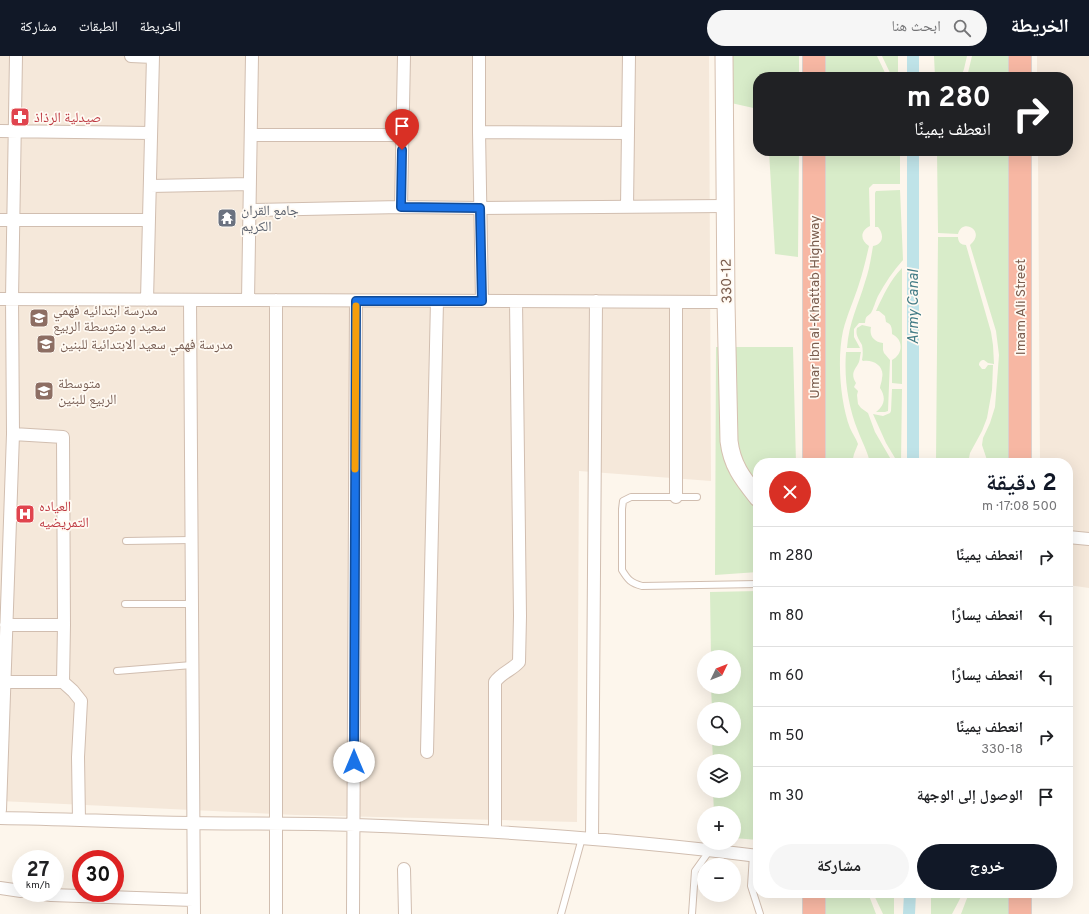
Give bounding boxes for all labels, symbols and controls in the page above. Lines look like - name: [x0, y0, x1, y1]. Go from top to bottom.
- search box: [707, 10, 987, 46]
- text: الخريطة: [1011, 15, 1069, 39]
- icon: search: [951, 17, 973, 39]
- text: ابحث هنا: [891, 18, 941, 37]
- text: مشاركة: [20, 19, 57, 36]
- text: الطبقات: [79, 19, 118, 36]
- text: الخريطة: [140, 19, 181, 36]
- text: 280 m: [907, 81, 991, 117]
- icon: right: [1005, 88, 1057, 140]
- pharmacy icon: صيدلية الرذاذ: [9, 106, 31, 128]
- pin: [385, 109, 419, 150]
- place label: صيدلية الرذاذ: [34, 110, 101, 127]
- icon: arrive: [391, 115, 413, 137]
- text: انعطف يمينًا: [914, 119, 991, 142]
- place label: جامع القران الكريم: [241, 203, 299, 236]
- temple icon: جامع القران الكريم: [216, 207, 238, 229]
- street label: Umar ibn al-Khattab Highway: [807, 215, 824, 399]
- street label: 330-12: [719, 258, 736, 304]
- street label: Imam Ali Street: [1013, 259, 1030, 355]
- water label: Army Canal: [905, 268, 924, 345]
- place label: مدرسة ابتدائيه فهمي سعيد و متوسطة الربيع: [53, 303, 166, 336]
- school or university icon: مدرسة ابتدائيه فهمي سعيد و متوسطة الربيع: [28, 307, 50, 329]
- school or university icon: مدرسة فهمي سعيد الابتدائية للبنين: [35, 333, 57, 355]
- place label: مدرسة فهمي سعيد الابتدائية للبنين: [60, 337, 233, 356]
- place label: متوسطة الربيع للبنين: [58, 376, 117, 409]
- school or university icon: متوسطة الربيع للبنين: [33, 380, 55, 402]
- text: 2 دقيقة: [986, 469, 1057, 499]
- button: close: [769, 471, 811, 513]
- place label: العياده التمريضيه: [39, 499, 89, 532]
- text: 500 m · 17:08: [982, 499, 1057, 515]
- hospital icon: العياده التمريضيه: [14, 503, 36, 525]
- icon: right: [1035, 546, 1057, 568]
- text: 280 m: [769, 547, 813, 566]
- text: انعطف يمينًا: [956, 547, 1023, 566]
- icon: left: [1035, 606, 1057, 628]
- text: 80 m: [769, 607, 804, 626]
- text: انعطف يسارًا: [951, 607, 1023, 626]
- north arrow: [697, 650, 741, 694]
- map controls: [697, 650, 741, 902]
- icon: left: [1035, 666, 1057, 688]
- text: 60 m: [769, 667, 804, 686]
- text: انعطف يسارًا: [951, 667, 1023, 686]
- button: search: [697, 702, 741, 746]
- text: انعطف يمينًا: [956, 719, 1023, 738]
- icon: right: [1035, 726, 1057, 748]
- text: 50 m: [769, 727, 804, 746]
- position arrow: [333, 741, 375, 783]
- text: 330-18: [981, 742, 1023, 758]
- button: layers: [697, 754, 741, 798]
- icon: arrive: [1035, 786, 1057, 808]
- text: 30 m: [769, 787, 804, 806]
- text: الوصول إلى الوجهة: [917, 787, 1023, 806]
- button: +: [697, 806, 741, 850]
- button: مشاركة: [769, 844, 909, 890]
- button: خروج: [917, 844, 1057, 890]
- speed limit sign: 30: [72, 850, 124, 902]
- text: 27: [27, 858, 49, 884]
- button: −: [697, 858, 741, 902]
- text: km/h: [26, 879, 50, 892]

